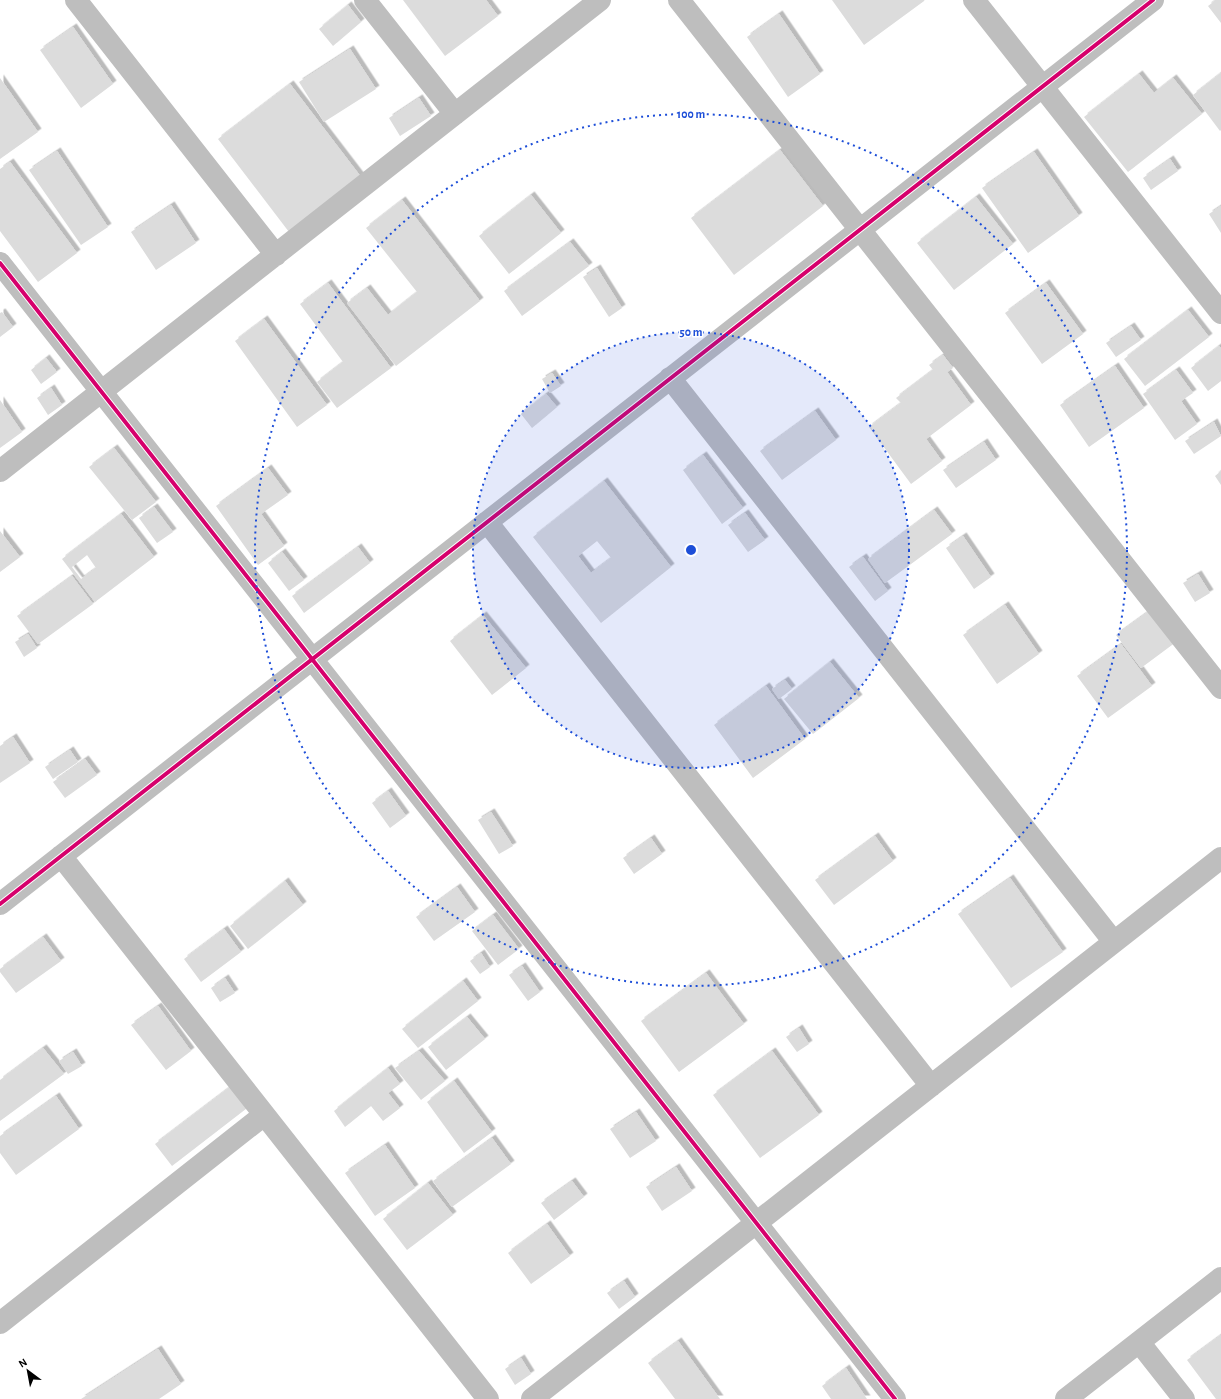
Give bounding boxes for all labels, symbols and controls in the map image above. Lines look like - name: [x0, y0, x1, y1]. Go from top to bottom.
- text: 100 m: [677, 108, 705, 120]
- text: 50 m: [680, 326, 703, 338]
- centre of rings: [684, 543, 698, 557]
- north arrow: [8, 1351, 48, 1391]
- text: N: [17, 1356, 29, 1370]

